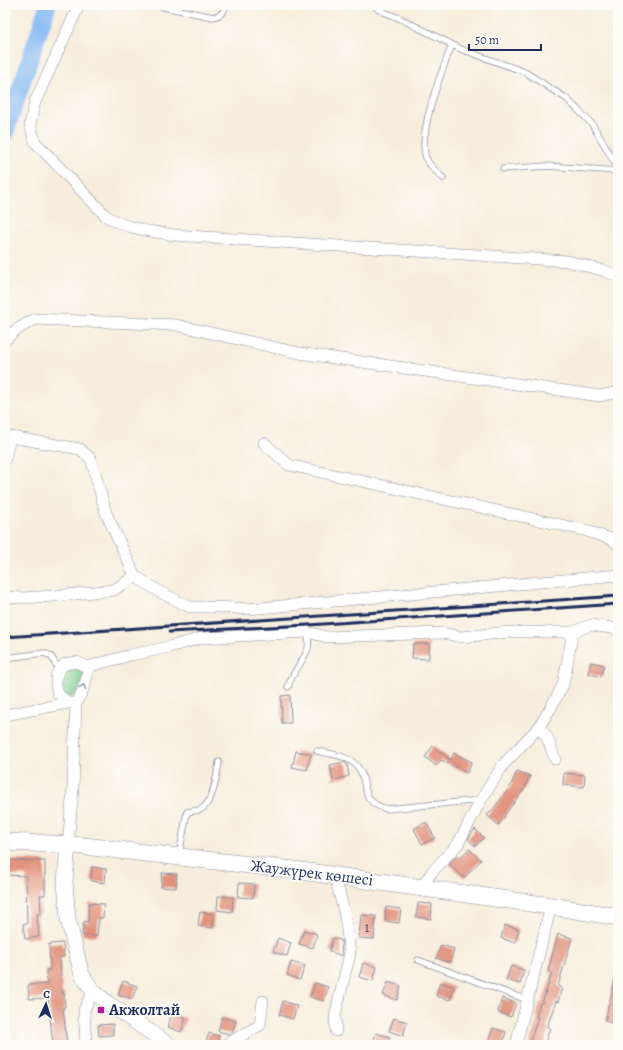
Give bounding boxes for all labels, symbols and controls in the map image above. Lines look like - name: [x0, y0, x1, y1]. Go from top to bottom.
- scale bar: [469, 26, 541, 52]
- text: 50 m: [475, 32, 499, 48]
- one-way arrow: [79, 684, 87, 691]
- street label: Жаужүрек көшесі: [250, 855, 374, 891]
- house number: 1: [365, 918, 370, 937]
- north arrow: [26, 984, 66, 1024]
- text: С: [43, 987, 51, 1002]
- place label: Акжолтай: [108, 999, 180, 1021]
- marker: Акжолтай: [96, 1005, 106, 1015]

